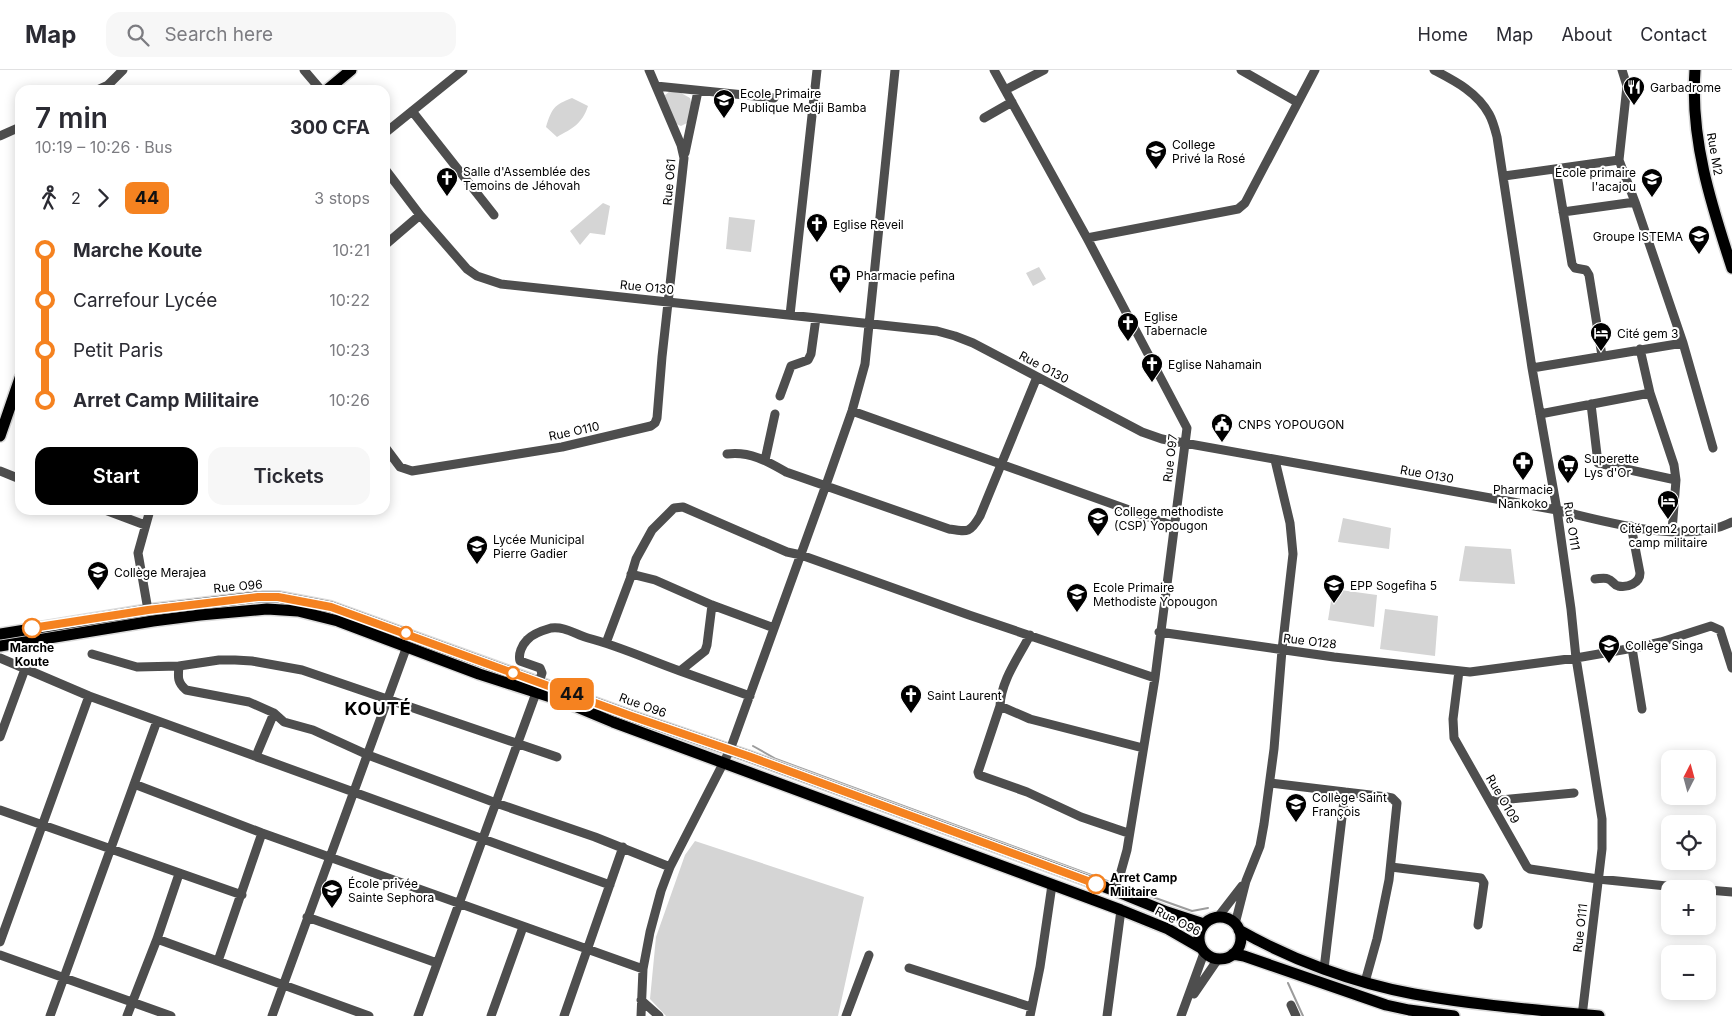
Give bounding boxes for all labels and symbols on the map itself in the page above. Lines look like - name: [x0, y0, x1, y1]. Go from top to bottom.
- restaurant icon: Garbadrome: [1622, 75, 1646, 106]
- place label: Garbadrome: [1650, 80, 1721, 95]
- place label: Ecole Primaire Publique Medji Bamba: [740, 86, 866, 115]
- school or university icon: Ecole Primaire Publique Medji Bamba: [712, 88, 736, 119]
- street label: Rue M2: [1704, 131, 1726, 177]
- place label: College Privé la Rosé: [1172, 137, 1245, 166]
- school or university icon: College Privé la Rosé: [1144, 139, 1168, 170]
- street label: Rue O61: [659, 158, 679, 206]
- place label: Salle d'Assemblée des Temoins de Jéhovah: [463, 164, 590, 193]
- place label: École primaire l'acajou: [1555, 165, 1636, 194]
- church icon: Salle d'Assemblée des Temoins de Jéhovah: [435, 166, 459, 197]
- school or university icon: École primaire l'acajou: [1640, 167, 1664, 198]
- church icon: Eglise Reveil: [805, 212, 829, 243]
- place label: Eglise Reveil: [833, 217, 904, 232]
- school or university icon: Groupe ISTEMA: [1687, 224, 1711, 255]
- place label: Groupe ISTEMA: [1593, 229, 1683, 244]
- pharmacy icon: Pharmacie pefina: [828, 263, 852, 294]
- place label: Pharmacie pefina: [856, 268, 955, 283]
- street label: Rue O130: [619, 277, 675, 297]
- place label: Eglise Tabernacle: [1144, 309, 1207, 338]
- church icon: Eglise Tabernacle: [1116, 311, 1140, 342]
- hotel icon: Cité gem 3: [1589, 321, 1613, 352]
- place label: Cité gem 3: [1617, 326, 1679, 341]
- street label: Rue O130: [1017, 348, 1071, 386]
- church icon: Eglise Nahamain: [1140, 352, 1164, 383]
- place label: Eglise Nahamain: [1168, 357, 1262, 372]
- public building icon: CNPS YOPOUGON: [1210, 412, 1234, 443]
- place label: CNPS YOPOUGON: [1238, 417, 1344, 432]
- street label: Rue O110: [547, 418, 601, 444]
- street label: Rue O97: [1160, 433, 1180, 483]
- pharmacy icon: Pharmacie Nankoko: [1511, 450, 1535, 481]
- place label: Superette Lys d'Or: [1584, 451, 1639, 480]
- supermarket icon: Superette Lys d'Or: [1556, 453, 1580, 484]
- street label: Rue O130: [1399, 462, 1455, 486]
- place label: Pharmacie Nankoko: [1493, 482, 1553, 511]
- hotel icon: Cité gem2 portail camp militaire: [1656, 489, 1680, 520]
- street label: Rue O111: [1561, 501, 1583, 551]
- place label: College methodiste (CSP) Yopougon: [1114, 504, 1224, 533]
- school or university icon: College methodiste (CSP) Yopougon: [1086, 506, 1110, 537]
- place label: Cité gem2 portail camp militaire: [1619, 521, 1717, 550]
- place label: Lycée Municipal Pierre Gadier: [493, 532, 585, 561]
- school or university icon: Lycée Municipal Pierre Gadier: [465, 534, 489, 565]
- school or university icon: Collège Merajea: [86, 560, 110, 591]
- place label: Collège Merajea: [114, 565, 206, 580]
- school or university icon: EPP Sogefiha 5: [1322, 573, 1346, 604]
- street label: Rue O96: [213, 576, 263, 596]
- place label: EPP Sogefiha 5: [1350, 578, 1437, 593]
- place label: Ecole Primaire Methodiste Yopougon: [1093, 580, 1218, 609]
- school or university icon: Ecole Primaire Methodiste Yopougon: [1065, 582, 1089, 613]
- marker: Marche Koute: [22, 618, 42, 638]
- unlabelled marker: [399, 626, 413, 640]
- street label: Rue O128: [1282, 630, 1338, 652]
- school or university icon: Collège Singa: [1597, 633, 1621, 664]
- place label: Collège Singa: [1625, 638, 1703, 653]
- place label: Marche Koute: [10, 640, 54, 669]
- unlabelled marker: [506, 666, 520, 680]
- line badge: 44: [550, 678, 594, 710]
- church icon: Saint Laurent: [899, 683, 923, 714]
- place label: Saint Laurent: [927, 688, 1002, 703]
- street label: Rue O96: [617, 690, 669, 720]
- district label: KOUTÉ: [344, 698, 412, 719]
- north arrow: [1661, 750, 1716, 805]
- street label: Rue O109: [1483, 772, 1523, 826]
- place label: Collège Saint François: [1312, 790, 1387, 819]
- school or university icon: Collège Saint François: [1284, 792, 1308, 823]
- place label: Arret Camp Militaire: [1110, 870, 1178, 899]
- marker: Arret Camp Militaire: [1086, 874, 1106, 894]
- place label: École privée Sainte Sephora: [348, 876, 434, 905]
- school or university icon: École privée Sainte Sephora: [320, 878, 344, 909]
- street label: Rue O96: [1153, 903, 1203, 939]
- street label: Rue O111: [1570, 903, 1590, 953]

